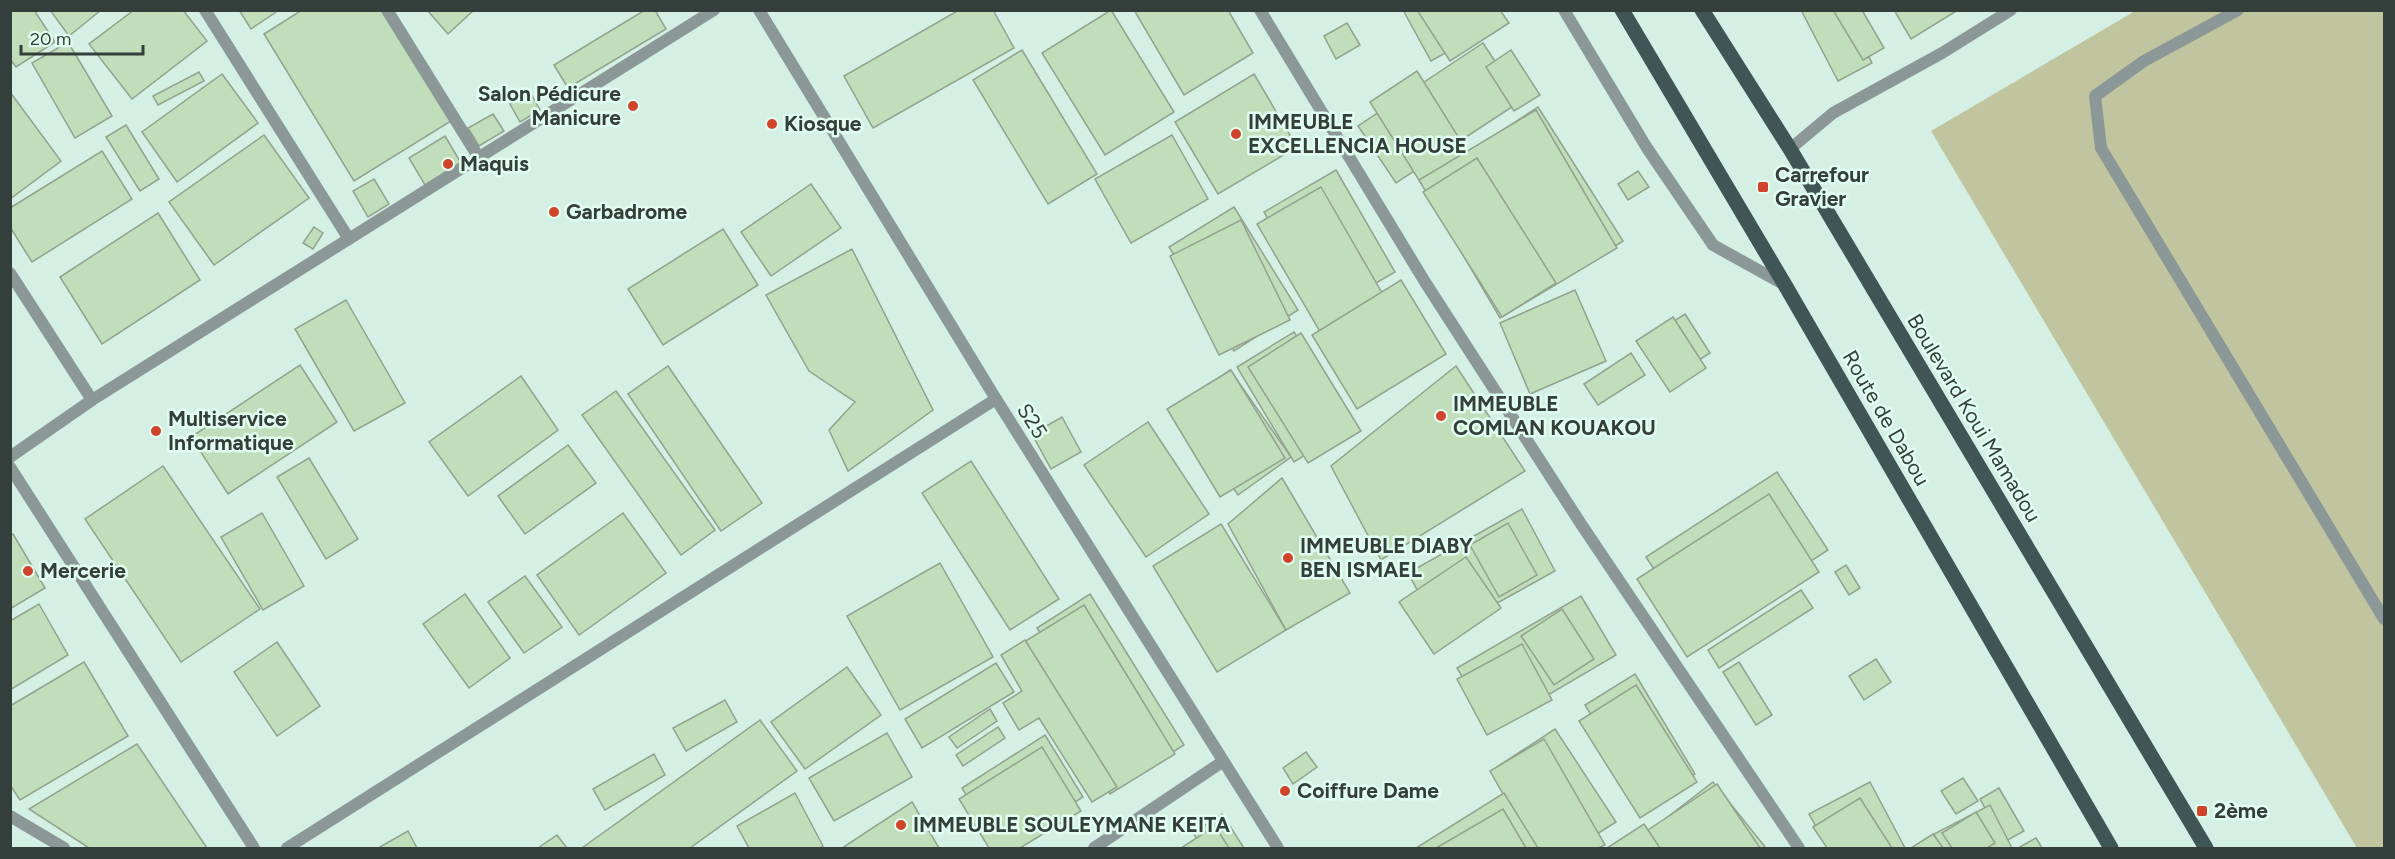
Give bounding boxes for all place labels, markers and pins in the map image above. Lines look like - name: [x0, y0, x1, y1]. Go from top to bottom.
- place label: Salon Pédicure Manicure: [478, 81, 621, 130]
- marker: Salon Pédicure Manicure: [626, 99, 640, 113]
- place label: IMMEUBLE EXCELLENCIA HOUSE: [1248, 109, 1467, 158]
- place label: Kiosque: [784, 111, 862, 136]
- marker: Kiosque: [765, 117, 779, 131]
- marker: IMMEUBLE EXCELLENCIA HOUSE: [1229, 127, 1243, 141]
- place label: Maquis: [460, 151, 529, 176]
- marker: Maquis: [441, 157, 455, 171]
- place label: Carrefour Gravier: [1775, 162, 1869, 211]
- marker: Carrefour Gravier: [1756, 180, 1770, 194]
- place label: Garbadrome: [566, 199, 687, 224]
- marker: Garbadrome: [547, 205, 561, 219]
- place label: IMMEUBLE COMLAN KOUAKOU: [1453, 391, 1656, 440]
- place label: Multiservice Informatique: [168, 406, 294, 455]
- marker: IMMEUBLE COMLAN KOUAKOU: [1434, 409, 1448, 423]
- marker: Multiservice Informatique: [149, 424, 163, 438]
- place label: IMMEUBLE DIABY BEN ISMAEL: [1300, 533, 1473, 582]
- marker: IMMEUBLE DIABY BEN ISMAEL: [1281, 551, 1295, 565]
- place label: Mercerie: [40, 558, 126, 583]
- marker: Mercerie: [21, 564, 35, 578]
- place label: Coiffure Dame: [1297, 778, 1439, 803]
- marker: Coiffure Dame: [1278, 784, 1292, 798]
- place label: 2ème: [2214, 798, 2268, 823]
- marker: 2ème: [2195, 804, 2209, 818]
- place label: IMMEUBLE SOULEYMANE KEITA: [913, 812, 1230, 837]
- marker: IMMEUBLE SOULEYMANE KEITA: [894, 818, 908, 832]

